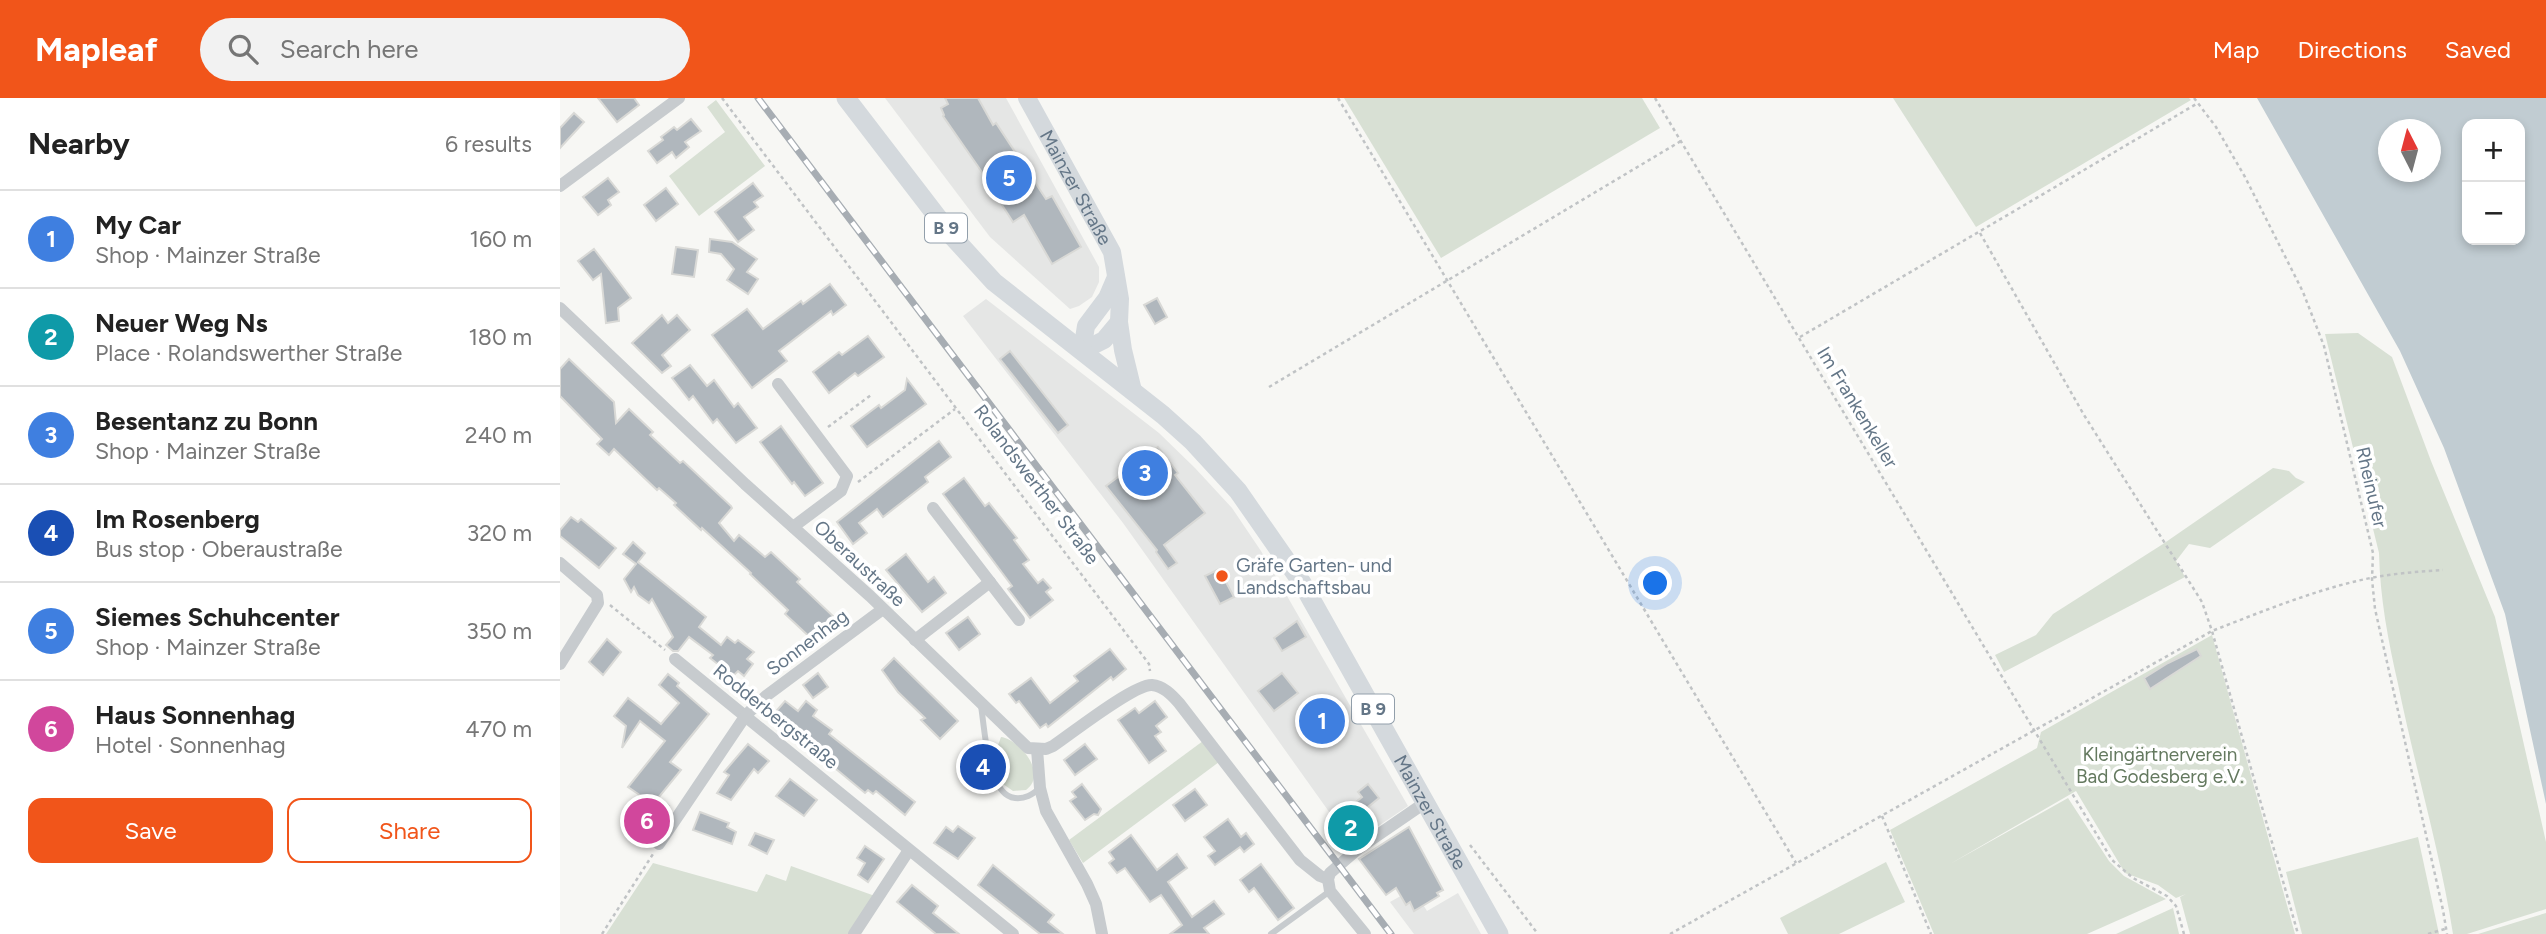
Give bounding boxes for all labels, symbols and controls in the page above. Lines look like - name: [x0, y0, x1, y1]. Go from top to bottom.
- search box: [200, 18, 690, 81]
- text: Mapleaf: [35, 30, 158, 69]
- icon: search: [224, 30, 262, 68]
- text: Search here: [280, 33, 419, 65]
- text: Map: [2213, 35, 2259, 64]
- text: Directions: [2297, 35, 2407, 64]
- text: Saved: [2445, 35, 2511, 64]
- north arrow: [2378, 119, 2441, 182]
- map controls: [2462, 119, 2525, 245]
- button: +: [2462, 119, 2525, 182]
- text: Nearby: [28, 125, 130, 162]
- street label: Mainzer Straße: [1035, 126, 1117, 249]
- text: 6 results: [445, 130, 532, 158]
- pin: 5: [986, 152, 1032, 204]
- button: −: [2462, 182, 2525, 245]
- text: My Car: [95, 209, 181, 241]
- road number: B 9: [925, 214, 967, 243]
- text: 1: [46, 225, 56, 253]
- text: 160 m: [469, 225, 532, 253]
- text: Shop · Mainzer Straße: [95, 241, 321, 269]
- text: Neuer Weg Ns: [95, 307, 268, 339]
- text: 2: [44, 323, 58, 351]
- text: 180 m: [468, 323, 532, 351]
- text: Place · Rolandswerther Straße: [95, 339, 402, 367]
- street label: Im Frankenkeller: [1812, 342, 1903, 473]
- street label: Rolandswerther Straße: [969, 400, 1104, 569]
- text: Besentanz zu Bonn: [95, 405, 318, 437]
- text: 3: [45, 421, 57, 449]
- text: 240 m: [465, 421, 532, 449]
- text: Shop · Mainzer Straße: [95, 437, 321, 465]
- street label: Rheinufer: [2351, 444, 2392, 530]
- pin: 3: [1122, 447, 1168, 499]
- text: Im Rosenberg: [95, 503, 260, 535]
- street label: Oberaustraße: [809, 515, 910, 611]
- text: 4: [44, 519, 58, 547]
- text: 320 m: [467, 519, 532, 547]
- text: Bus stop · Oberaustraße: [95, 535, 342, 563]
- place label: Gräfe Garten- und Landschaftsbau: [1236, 554, 1392, 599]
- your location: [1638, 566, 1672, 600]
- marker: Gräfe Garten- und Landschaftsbau: [1214, 568, 1230, 584]
- text: Siemes Schuhcenter: [95, 601, 340, 633]
- street label: Sonnenhag: [762, 604, 853, 681]
- text: 5: [44, 617, 58, 645]
- text: 350 m: [466, 617, 532, 645]
- text: Shop · Mainzer Straße: [95, 633, 321, 661]
- street label: Rodderbergstraße: [708, 659, 843, 774]
- road number: B 9: [1352, 694, 1394, 724]
- pin: 1: [1299, 695, 1345, 747]
- text: Haus Sonnenhag: [95, 699, 295, 731]
- text: 6: [44, 715, 58, 743]
- text: 470 m: [465, 715, 532, 743]
- text: Hotel · Sonnenhag: [95, 731, 286, 759]
- pin: 4: [960, 741, 1006, 793]
- park label: Kleingärtnerverein Bad Godesberg e.V.: [2076, 743, 2244, 788]
- street label: Mainzer Straße: [1389, 751, 1471, 874]
- pin: 6: [624, 795, 670, 847]
- button: Save: [28, 798, 273, 863]
- button: Share: [287, 798, 532, 863]
- pin: 2: [1328, 802, 1374, 854]

